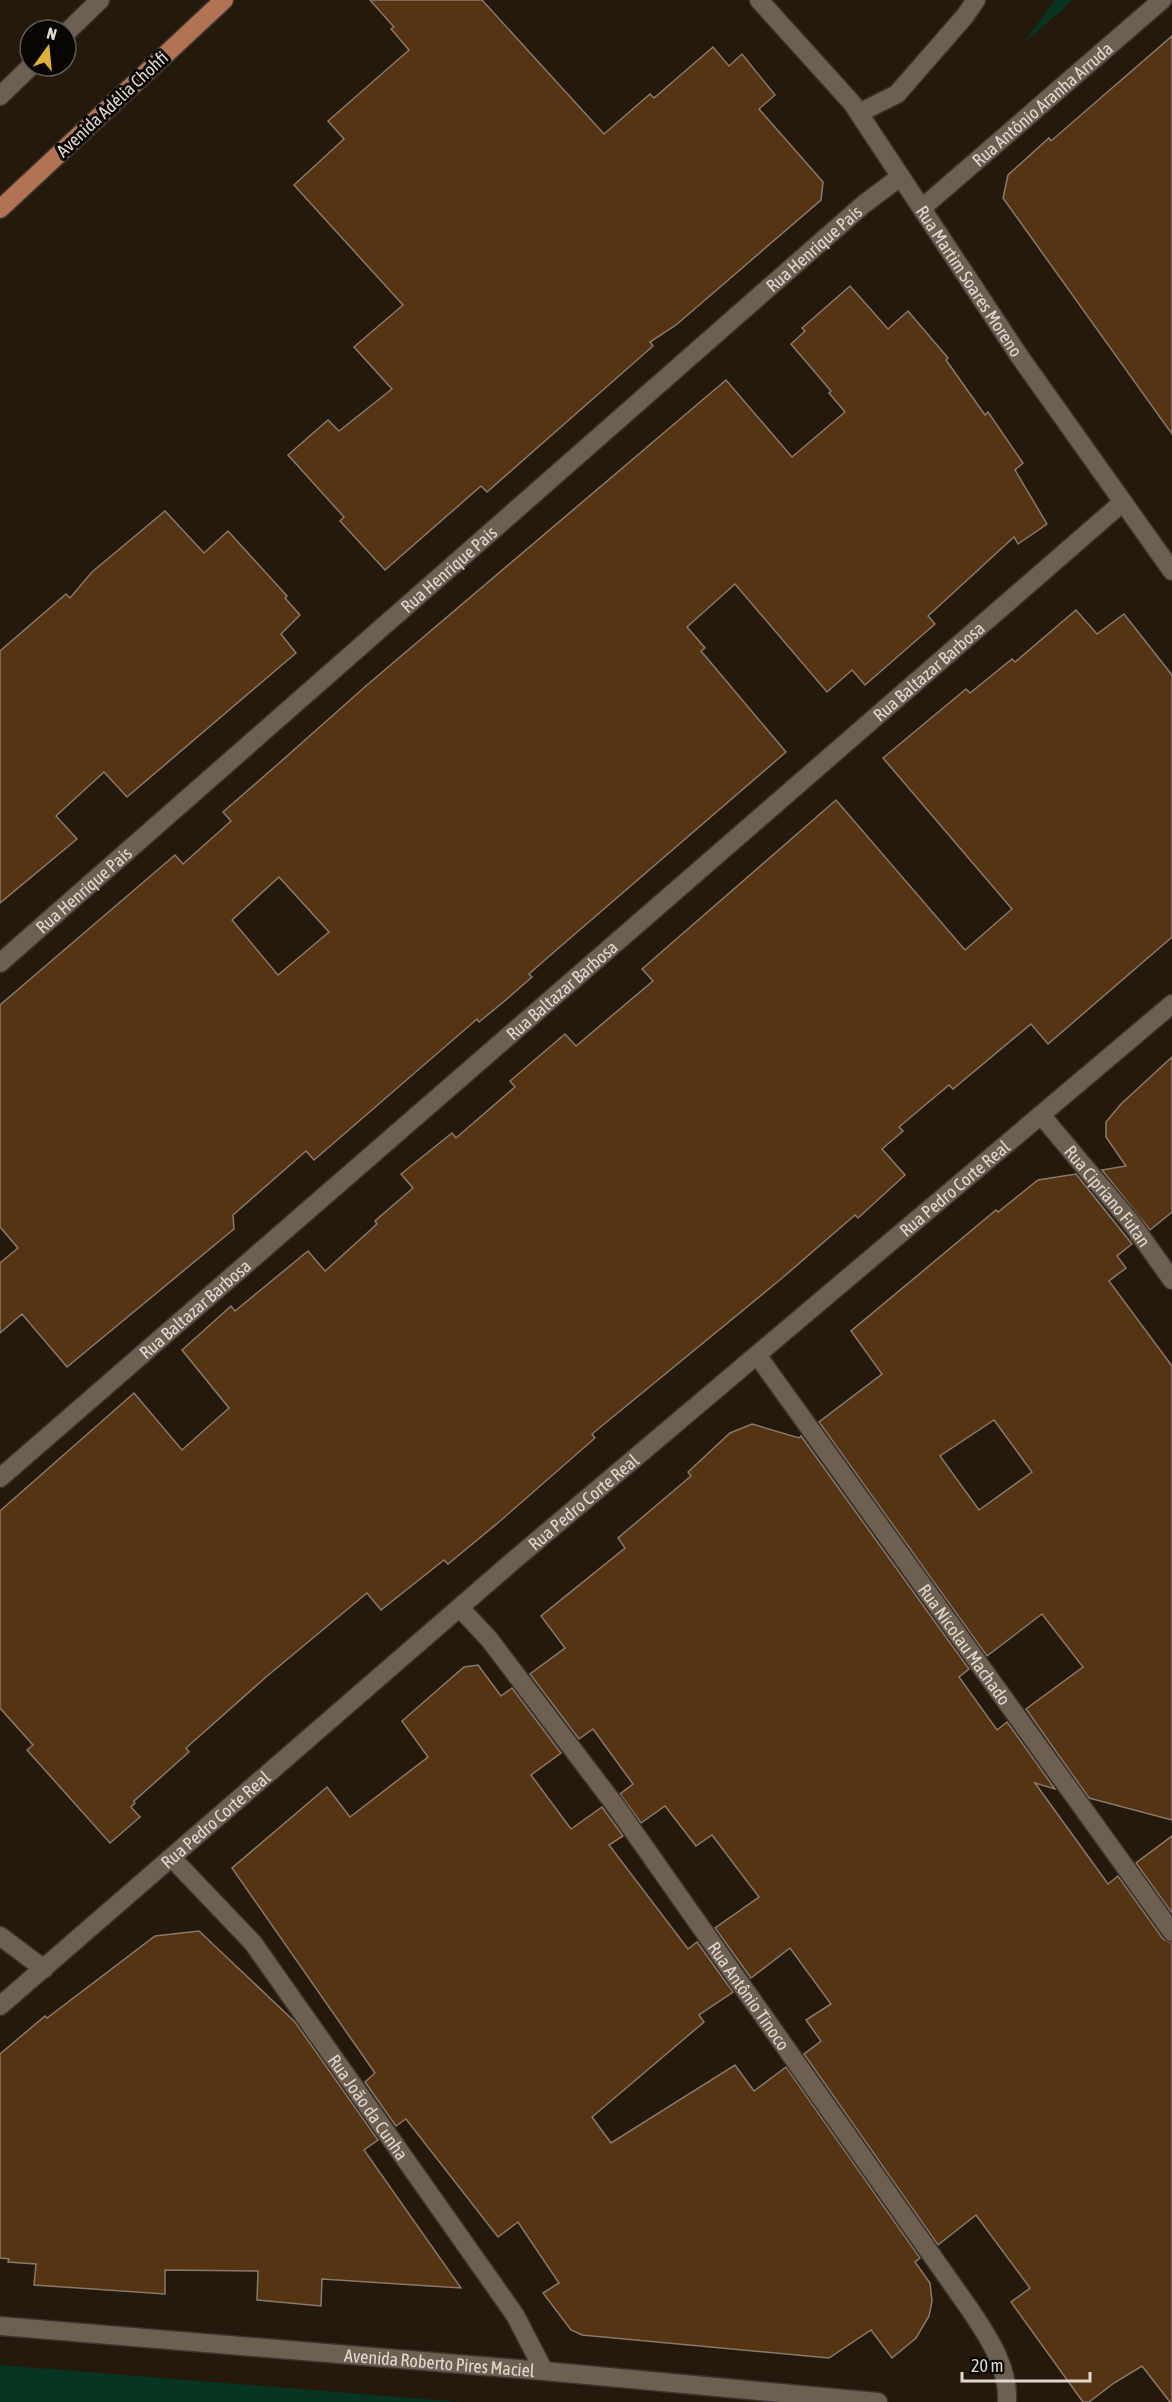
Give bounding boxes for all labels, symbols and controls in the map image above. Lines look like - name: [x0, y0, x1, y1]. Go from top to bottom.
- north arrow: [18, 18, 78, 78]
- text: N: [45, 24, 59, 43]
- street label: Rua Antônio Aranha Arruda: [968, 37, 1117, 170]
- street label: Avenida Adélia Chohfi: [52, 47, 172, 161]
- street label: Rua Henrique Pais: [761, 201, 866, 296]
- street label: Rua Martim Soares Moreno: [912, 201, 1027, 360]
- street label: Rua Henrique Pais: [396, 521, 501, 617]
- street label: Rua Baltazar Barbosa: [868, 617, 988, 725]
- street label: Rua Henrique Pais: [31, 842, 136, 937]
- street label: Rua Baltazar Barbosa: [502, 936, 621, 1044]
- street label: Rua Pedro Corte Real: [895, 1135, 1014, 1240]
- street label: Rua Cipriano Futan: [1060, 1141, 1155, 1251]
- street label: Rua Baltazar Barbosa: [135, 1255, 255, 1363]
- street label: Rua Pedro Corte Real: [524, 1449, 643, 1554]
- street label: Rua Nicolau Machado: [914, 1579, 1015, 1709]
- street label: Rua Pedro Corte Real: [156, 1766, 274, 1872]
- street label: Rua Antônio Tinoco: [704, 1938, 794, 2054]
- street label: Rua João da Cunha: [324, 2050, 413, 2164]
- street label: Avenida Roberto Pires Maciel: [343, 2344, 536, 2381]
- scale bar: [962, 2345, 1090, 2383]
- text: 20 m: [971, 2355, 1003, 2376]

